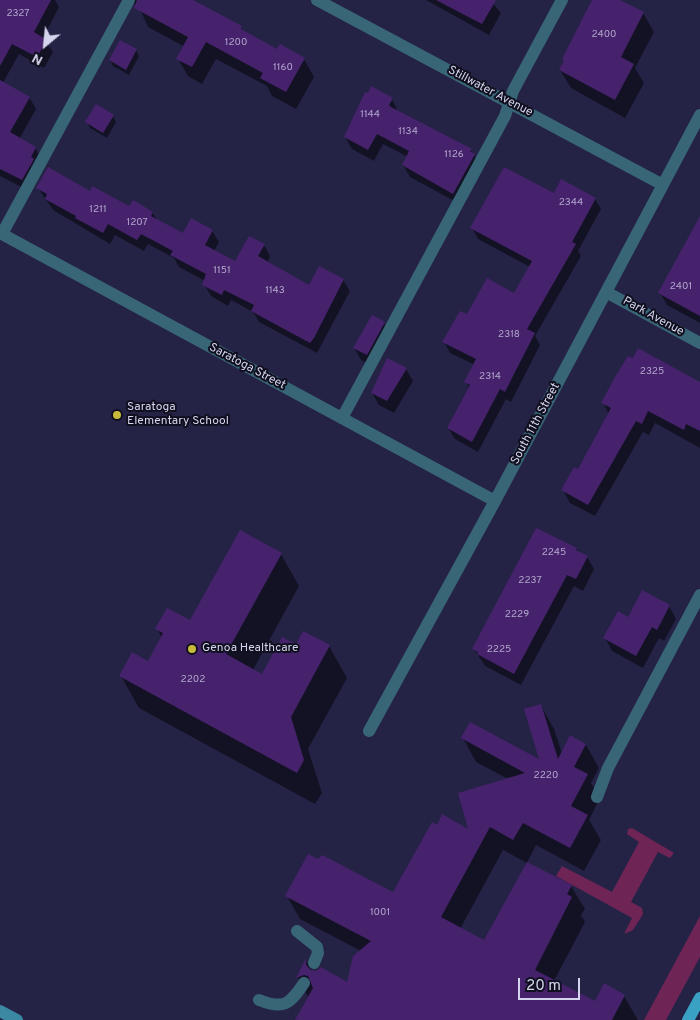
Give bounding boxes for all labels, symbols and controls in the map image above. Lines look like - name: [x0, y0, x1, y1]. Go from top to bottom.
- house number: 2327: [6, 8, 30, 20]
- north arrow: [20, 20, 70, 70]
- house number: 2400: [592, 29, 616, 41]
- house number: 1200: [225, 37, 247, 49]
- text: N: [29, 49, 46, 69]
- house number: 1160: [273, 62, 293, 74]
- street label: Stillwater Avenue: [445, 64, 535, 120]
- house number: 1144: [360, 109, 380, 121]
- house number: 1134: [398, 126, 418, 138]
- house number: 1126: [444, 149, 464, 161]
- house number: 2344: [559, 197, 583, 209]
- house number: 1211: [89, 204, 107, 216]
- house number: 1207: [126, 217, 148, 229]
- house number: 1151: [213, 265, 231, 277]
- house number: 2401: [670, 281, 692, 293]
- house number: 1143: [265, 285, 285, 297]
- street label: Park Avenue: [620, 294, 686, 340]
- house number: 2318: [498, 329, 520, 341]
- street label: Saratoga Street: [206, 341, 288, 393]
- house number: 2325: [640, 366, 664, 378]
- house number: 2314: [479, 371, 501, 383]
- street label: South 11th Street: [508, 381, 564, 467]
- place label: Saratoga Elementary School: [127, 401, 229, 429]
- marker: Saratoga Elementary School: [111, 409, 123, 421]
- house number: 2245: [542, 547, 566, 559]
- house number: 2237: [518, 575, 542, 587]
- house number: 2229: [505, 609, 529, 621]
- place label: Genoa Healthcare: [202, 642, 298, 656]
- marker: Genoa Healthcare: [186, 643, 198, 655]
- house number: 2225: [487, 644, 511, 656]
- house number: 2202: [181, 674, 205, 686]
- house number: 2220: [534, 770, 558, 782]
- house number: 1001: [370, 907, 390, 919]
- scale bar: [520, 968, 582, 1000]
- text: 20 m: [526, 977, 561, 996]

